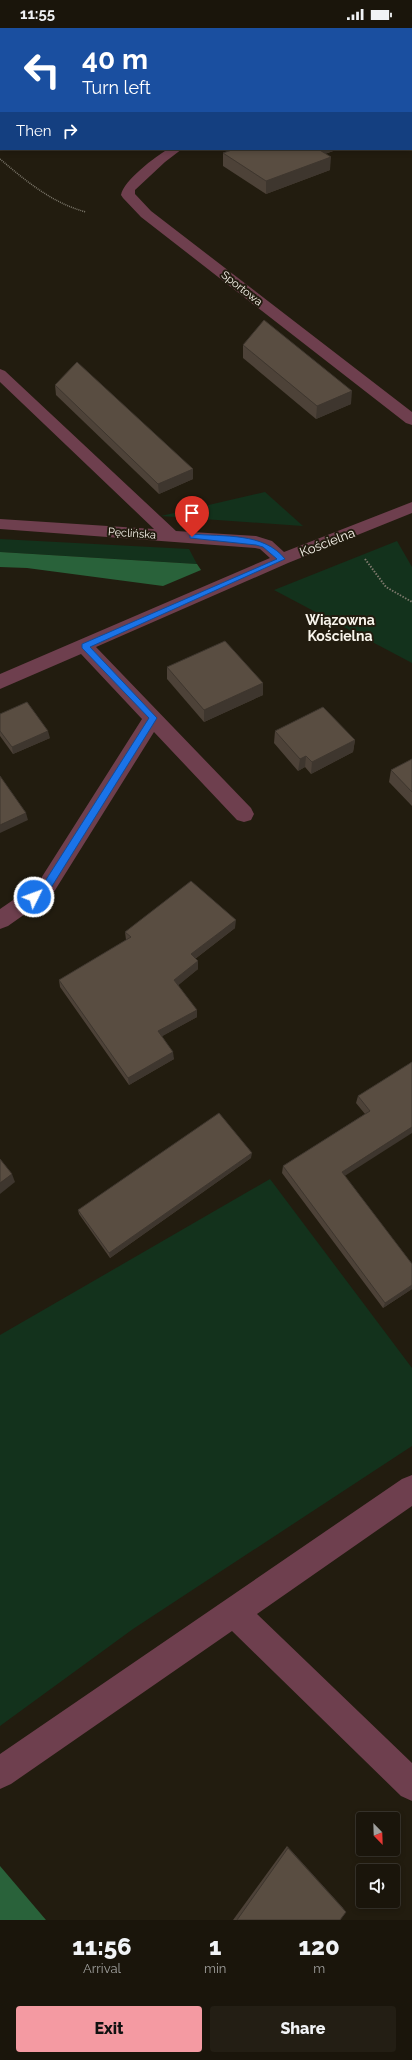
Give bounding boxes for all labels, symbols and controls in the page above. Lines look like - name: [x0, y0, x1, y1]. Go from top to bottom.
- text: 11:55: [20, 5, 55, 23]
- text: 40 m: [82, 43, 148, 76]
- icon: left: [16, 44, 68, 96]
- text: Turn left: [82, 77, 151, 98]
- icon: right: [59, 120, 81, 142]
- text: Then: [16, 122, 51, 140]
- street label: Sportowa: [219, 268, 265, 308]
- pin: [175, 496, 209, 537]
- icon: arrive: [181, 502, 203, 524]
- street label: Pęclińska: [107, 525, 156, 542]
- street label: Kościelna: [298, 525, 357, 560]
- district label: Wiązowna Kościelna: [305, 612, 375, 644]
- position arrow: [13, 876, 55, 918]
- north arrow: [356, 1812, 400, 1856]
- map controls: [356, 1812, 400, 1908]
- button: sound: [356, 1864, 400, 1908]
- text: 11:56: [72, 1932, 132, 1961]
- text: 1: [209, 1932, 221, 1961]
- text: 120: [299, 1932, 340, 1961]
- text: Arrival: [83, 1961, 121, 1976]
- text: min: [204, 1961, 226, 1976]
- text: m: [313, 1961, 325, 1976]
- button: Exit: [16, 2006, 202, 2052]
- button: Share: [210, 2006, 396, 2052]

